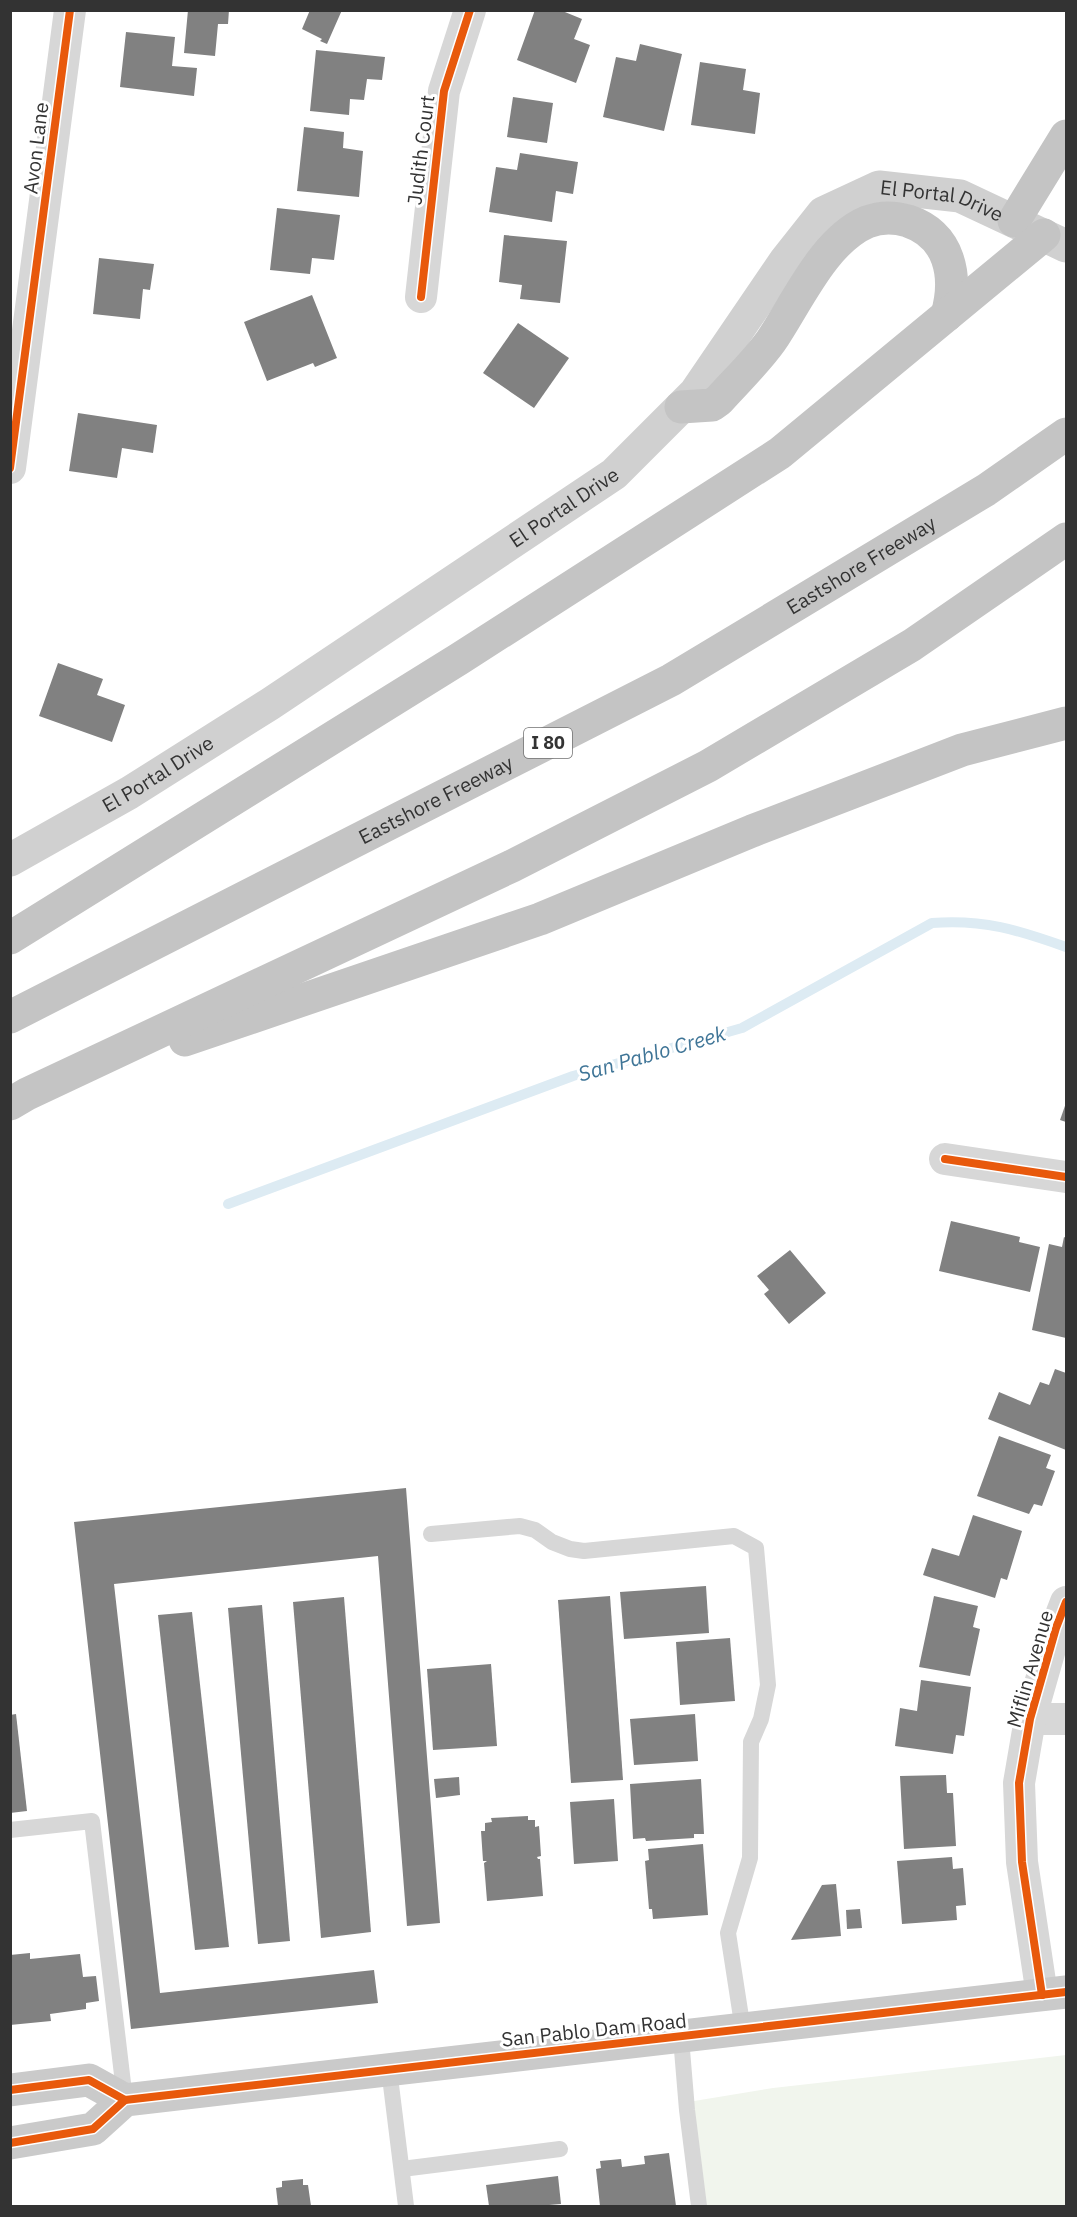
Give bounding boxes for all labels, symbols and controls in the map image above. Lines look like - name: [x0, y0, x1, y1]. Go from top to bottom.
- street label: Judith Court: [400, 93, 441, 207]
- street label: Avon Lane: [16, 100, 55, 195]
- street label: El Portal Drive: [879, 173, 1008, 228]
- street label: El Portal Drive: [504, 461, 624, 553]
- street label: Eastshore Freeway: [781, 509, 941, 620]
- road number: I 80: [524, 728, 572, 758]
- street label: El Portal Drive: [97, 729, 219, 818]
- street label: Eastshore Freeway: [354, 749, 517, 850]
- water label: San Pablo Creek: [575, 1018, 730, 1087]
- street label: Miflin Avenue: [1000, 1607, 1059, 1731]
- street label: San Pablo Dam Road: [500, 2006, 688, 2053]

